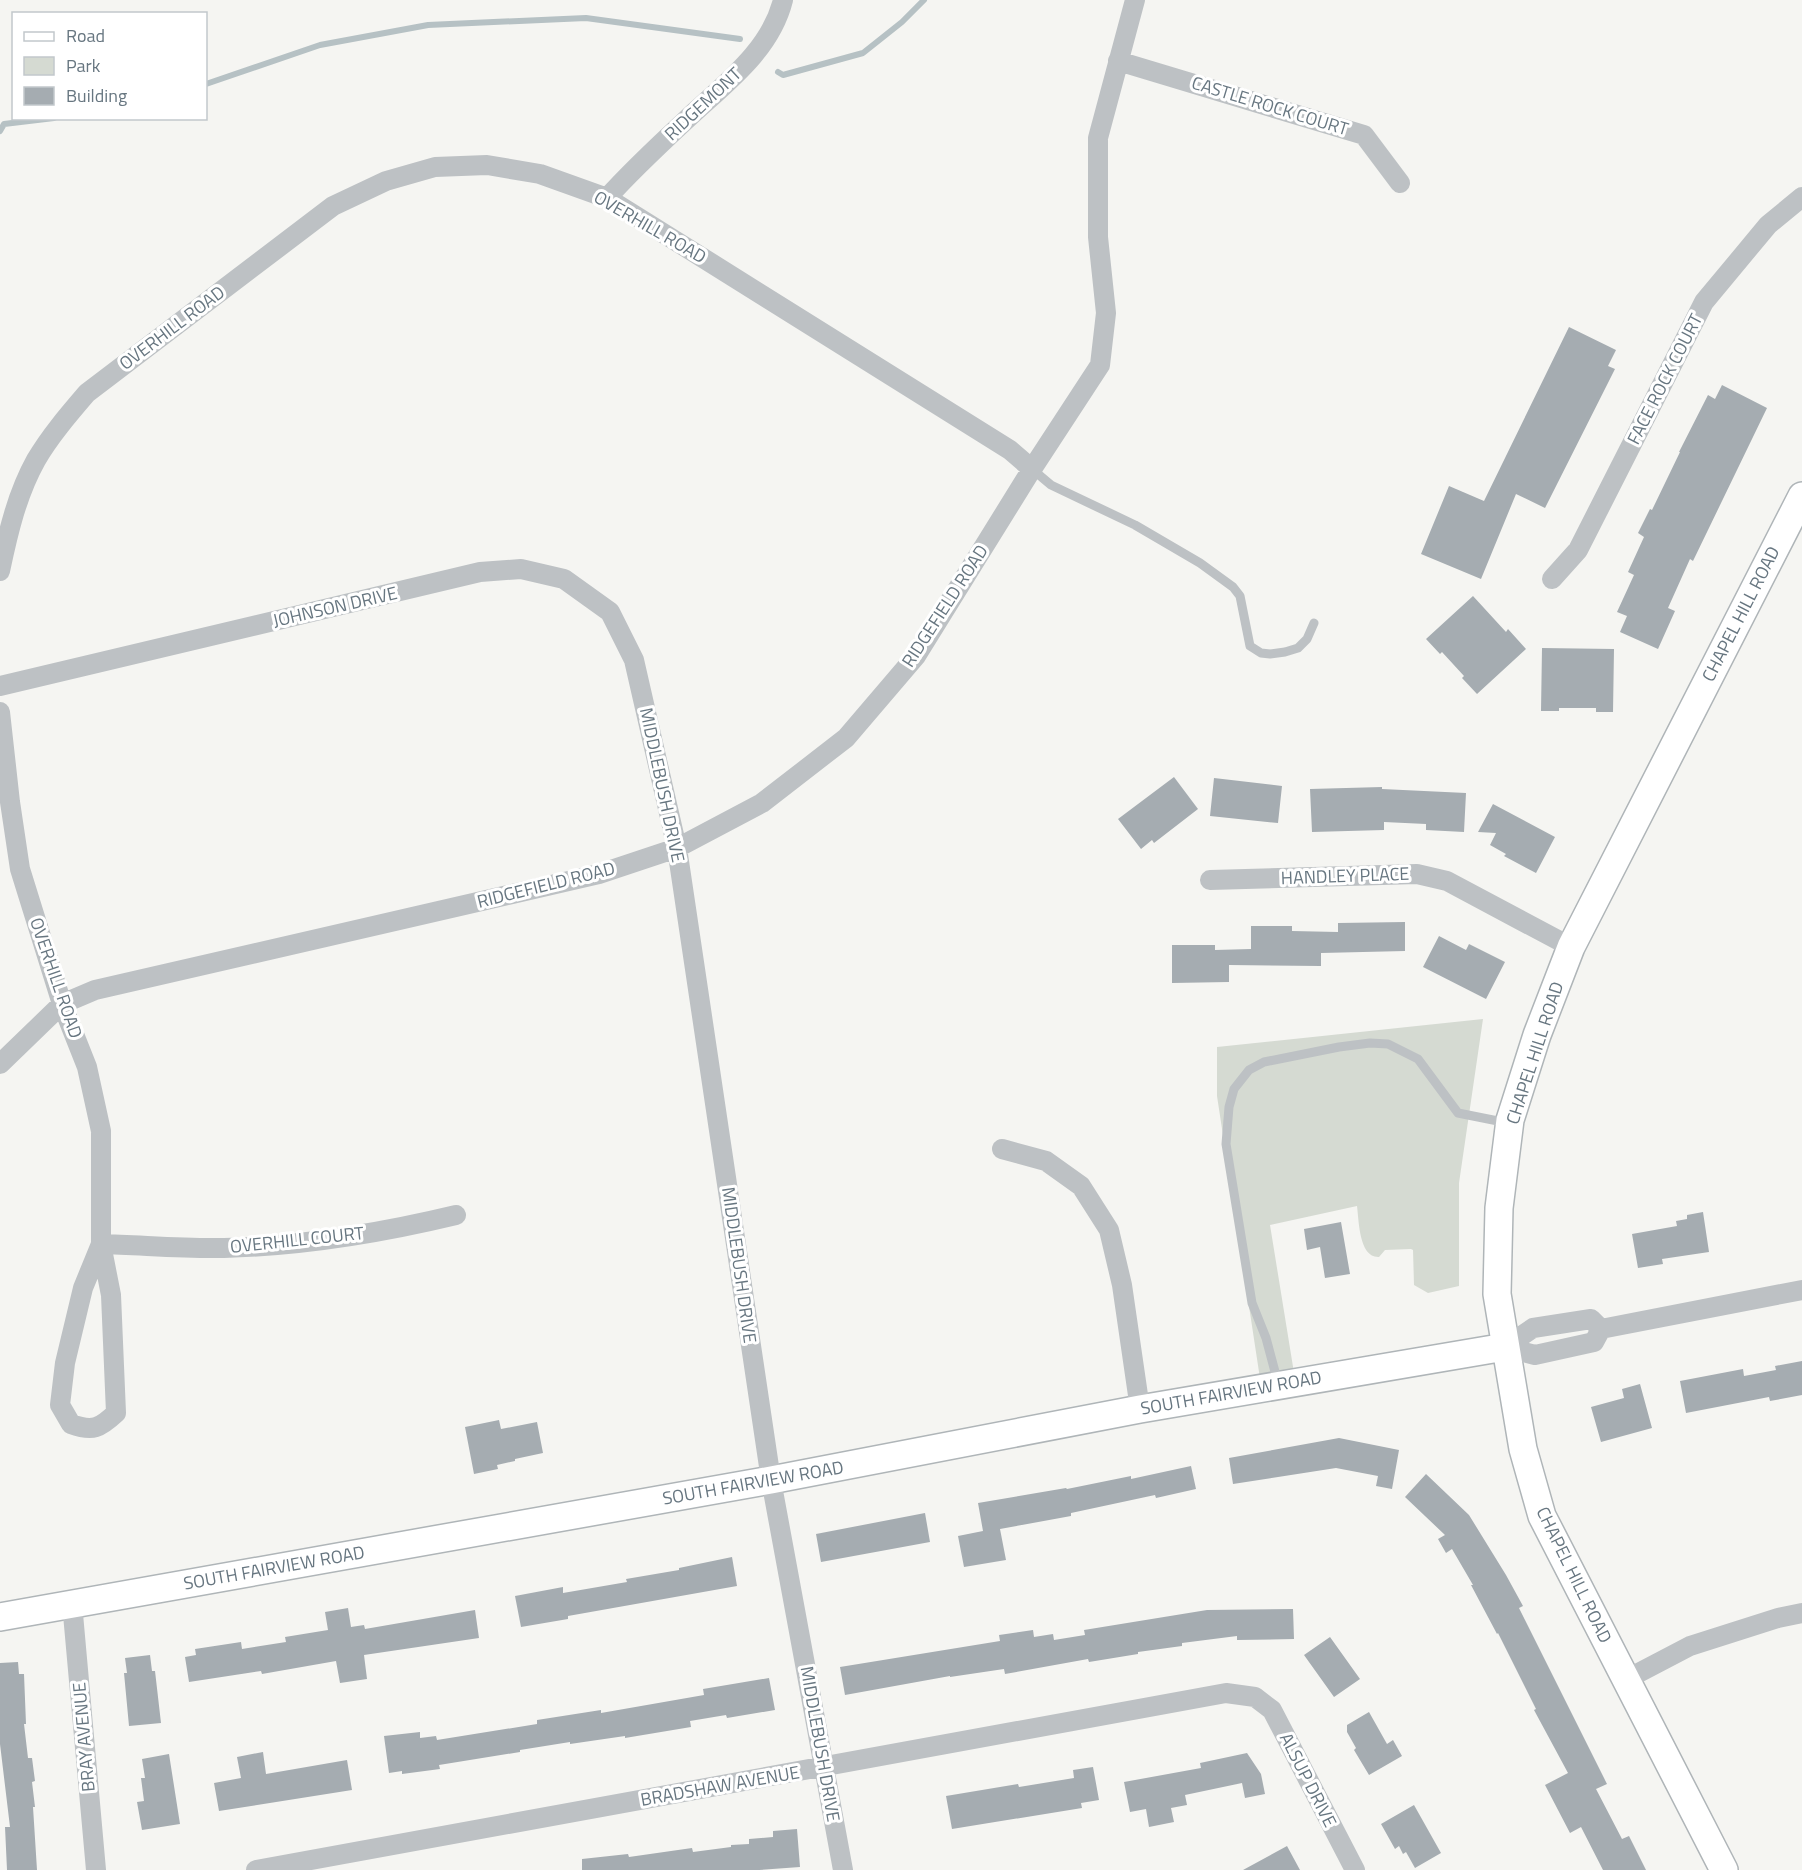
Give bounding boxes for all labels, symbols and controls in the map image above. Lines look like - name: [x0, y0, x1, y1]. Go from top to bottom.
- legend: [12, 12, 207, 120]
- text: Road: [66, 22, 105, 49]
- text: Park: [66, 52, 101, 79]
- street label: RIDGEMONT: [658, 60, 748, 147]
- street label: CASTLE ROCK COURT: [1188, 69, 1352, 142]
- text: Building: [66, 82, 127, 109]
- street label: OVERHILL ROAD: [589, 183, 712, 270]
- street label: OVERHILL ROAD: [113, 279, 230, 376]
- street label: FACE ROCK COURT: [1620, 308, 1709, 449]
- street label: RIDGEFIELD ROAD: [895, 539, 994, 672]
- street label: CHAPEL HILL ROAD: [1695, 541, 1786, 686]
- street label: JOHNSON DRIVE: [270, 579, 400, 634]
- street label: MIDDLEBUSH DRIVE: [633, 705, 692, 865]
- street label: RIDGEFIELD ROAD: [474, 854, 618, 915]
- street label: HANDLEY PLACE: [1280, 860, 1410, 891]
- street label: OVERHILL ROAD: [23, 914, 90, 1042]
- street label: CHAPEL HILL ROAD: [1499, 978, 1570, 1128]
- street label: MIDDLEBUSH DRIVE: [715, 1185, 764, 1345]
- street label: OVERHILL COURT: [229, 1219, 366, 1260]
- street label: SOUTH FAIRVIEW ROAD: [1138, 1363, 1324, 1422]
- street label: SOUTH FAIRVIEW ROAD: [660, 1453, 846, 1512]
- street label: CHAPEL HILL ROAD: [1530, 1502, 1619, 1648]
- street label: SOUTH FAIRVIEW ROAD: [181, 1538, 367, 1597]
- street label: MIDDLEBUSH DRIVE: [794, 1664, 847, 1824]
- street label: BRAY AVENUE: [65, 1681, 102, 1793]
- street label: ALSUP DRIVE: [1273, 1728, 1344, 1832]
- street label: BRADSHAW AVENUE: [638, 1758, 802, 1813]

